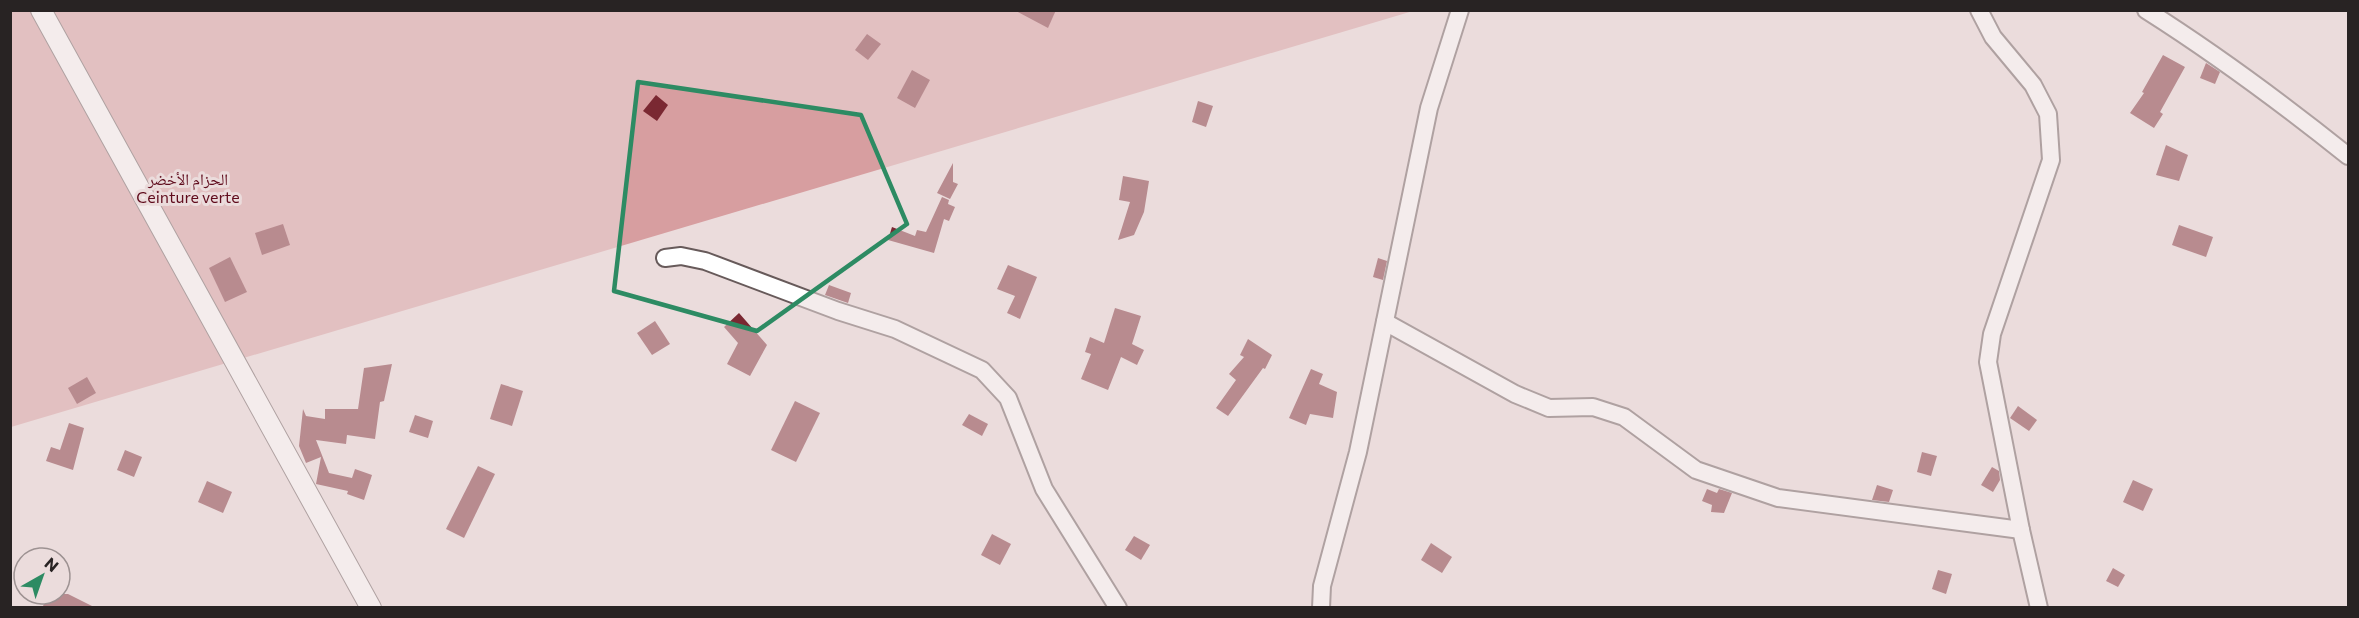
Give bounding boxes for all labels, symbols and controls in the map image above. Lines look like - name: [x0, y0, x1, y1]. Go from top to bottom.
- park label: الحزام الأخضر Ceinture verte: [136, 169, 240, 206]
- north arrow: [12, 546, 72, 606]
- text: N: [41, 553, 63, 575]

